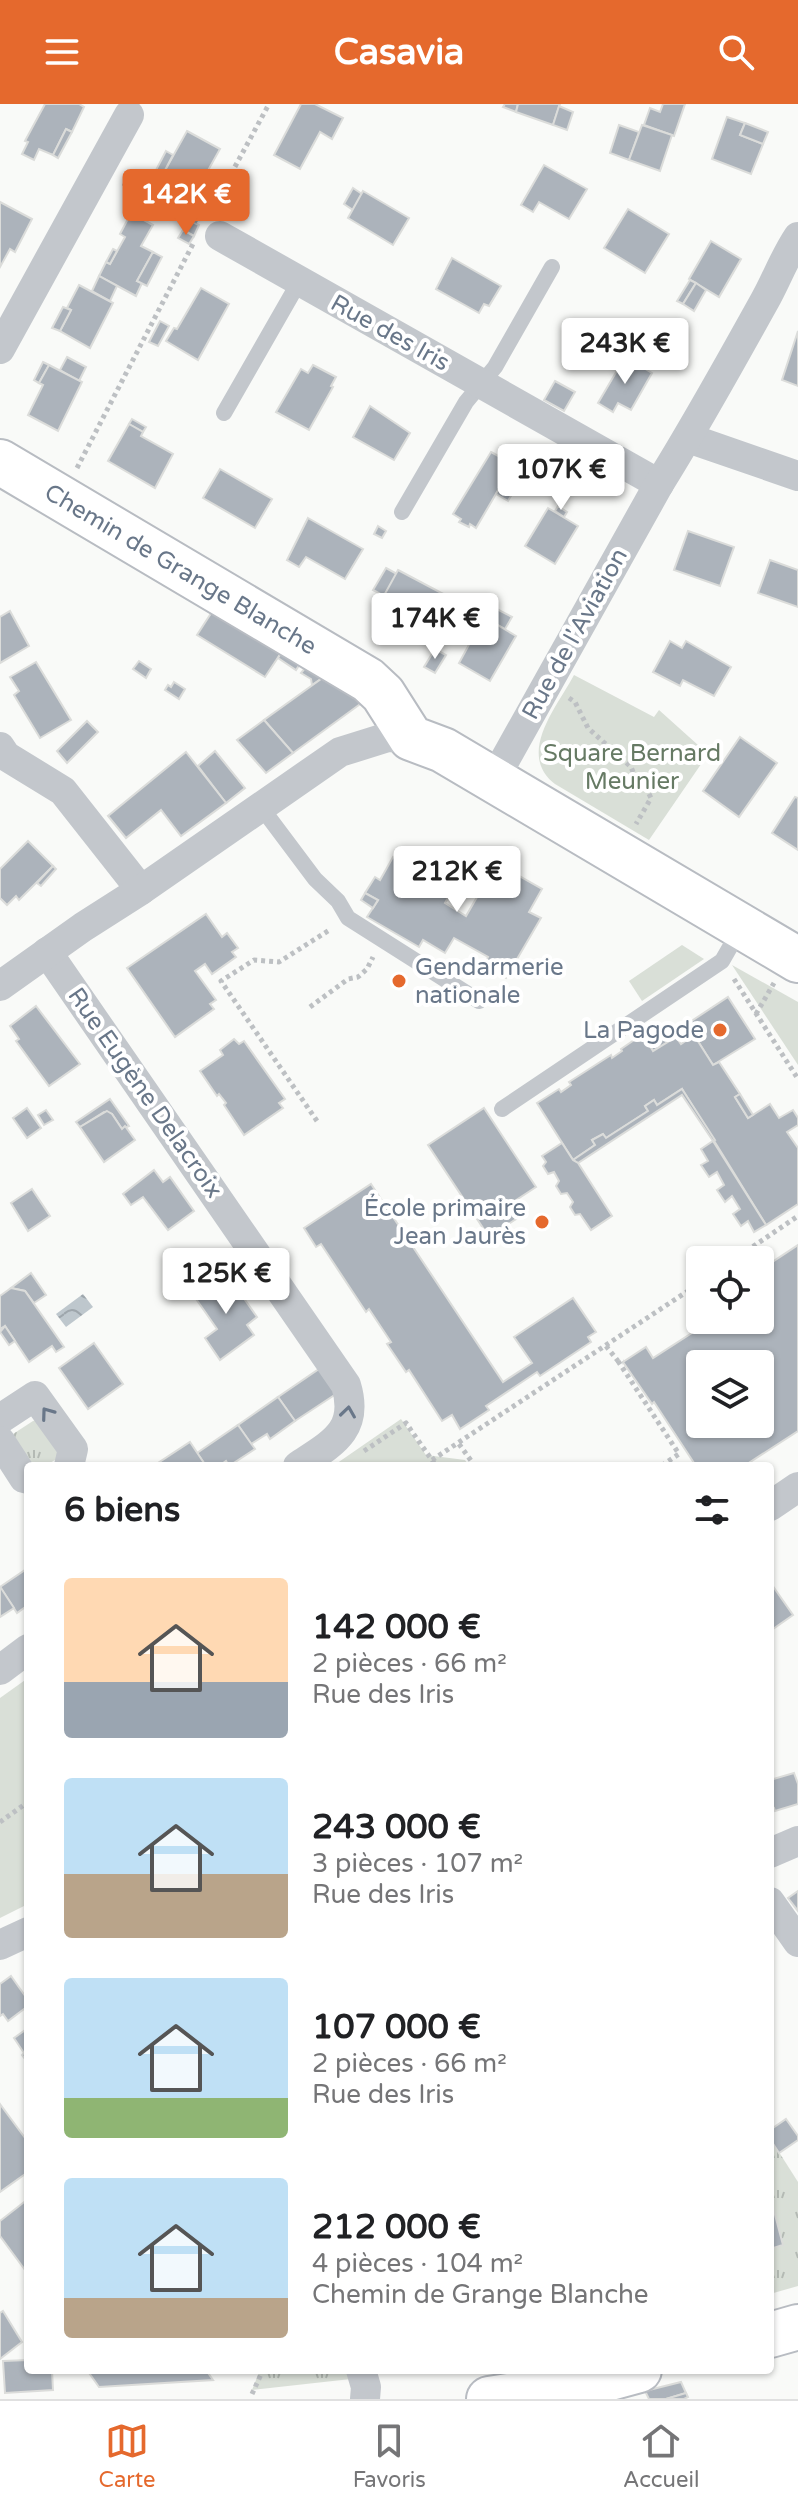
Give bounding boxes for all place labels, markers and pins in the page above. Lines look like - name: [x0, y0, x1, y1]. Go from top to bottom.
- pin: 142K €: [121, 169, 251, 237]
- pin: 243K €: [560, 318, 690, 386]
- pin: 107K €: [496, 444, 626, 512]
- pin: 174K €: [370, 593, 500, 661]
- pin: 212K €: [392, 846, 522, 914]
- place label: Gendarmerie nationale: [415, 953, 564, 1010]
- marker: Gendarmerie nationale: [390, 972, 408, 990]
- place label: La Pagode: [583, 1016, 704, 1045]
- marker: La Pagode: [711, 1021, 729, 1039]
- place label: École primaire Jean Jaurès: [364, 1193, 526, 1251]
- marker: École primaire Jean Jaurès: [533, 1213, 551, 1231]
- pin: 125K €: [161, 1248, 291, 1316]

